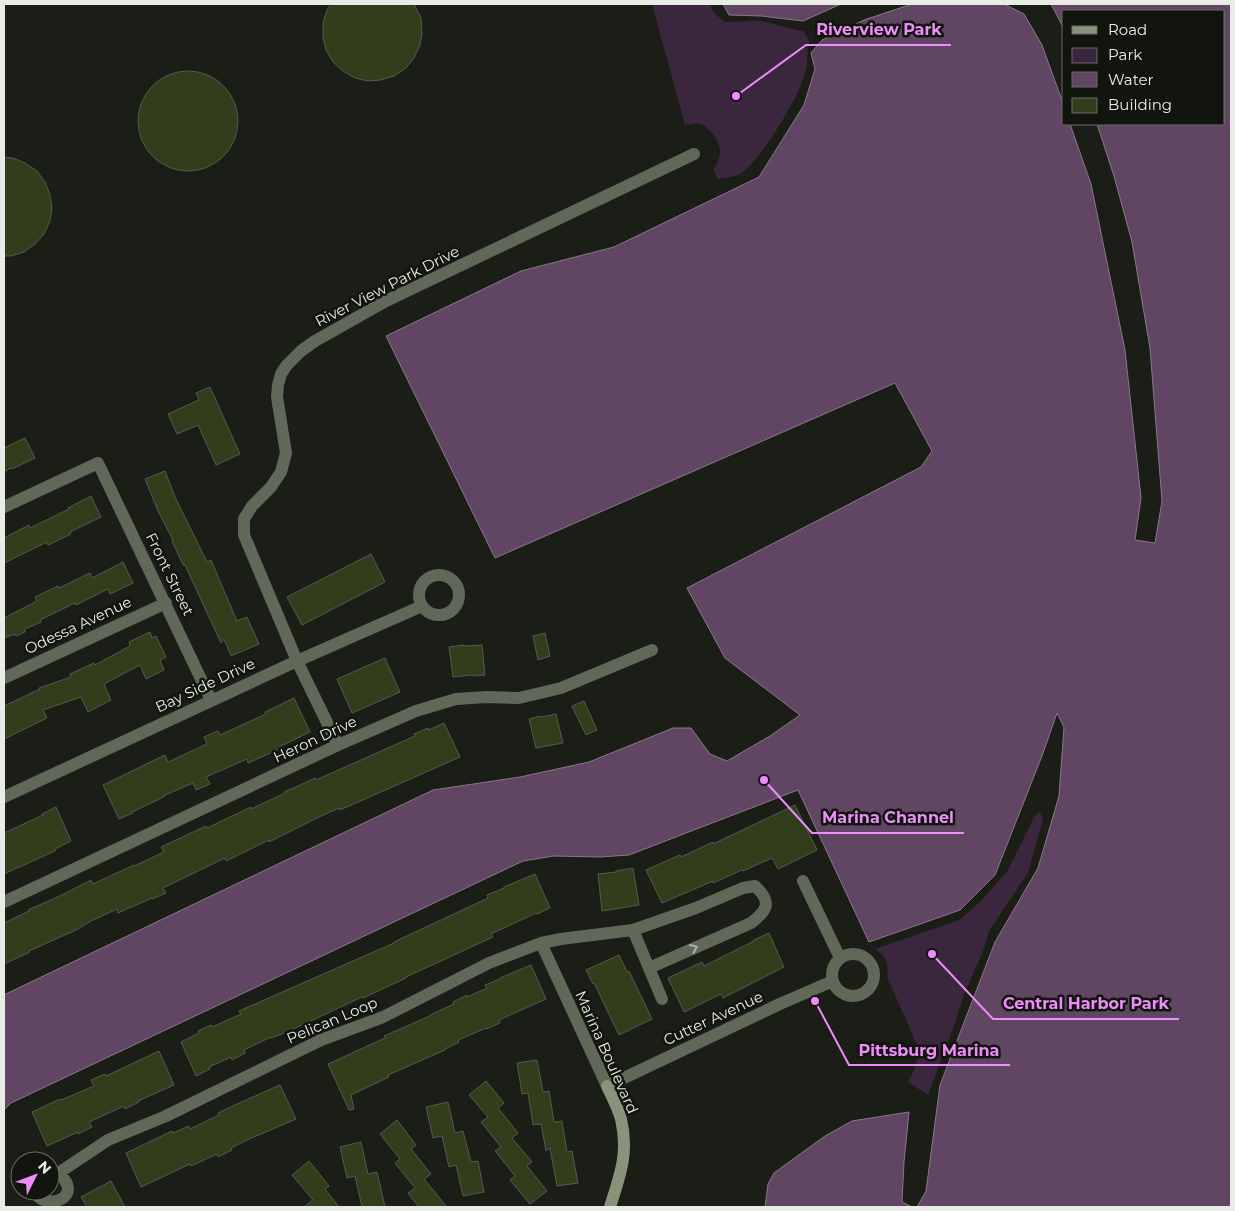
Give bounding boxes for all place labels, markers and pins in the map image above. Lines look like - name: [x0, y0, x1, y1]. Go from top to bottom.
- callout: Riverview Park: [806, 14, 951, 45]
- callout: Marina Channel: [812, 802, 964, 833]
- callout: Central Harbor Park: [993, 988, 1179, 1019]
- callout: Pittsburg Marina: [849, 1034, 1010, 1065]

